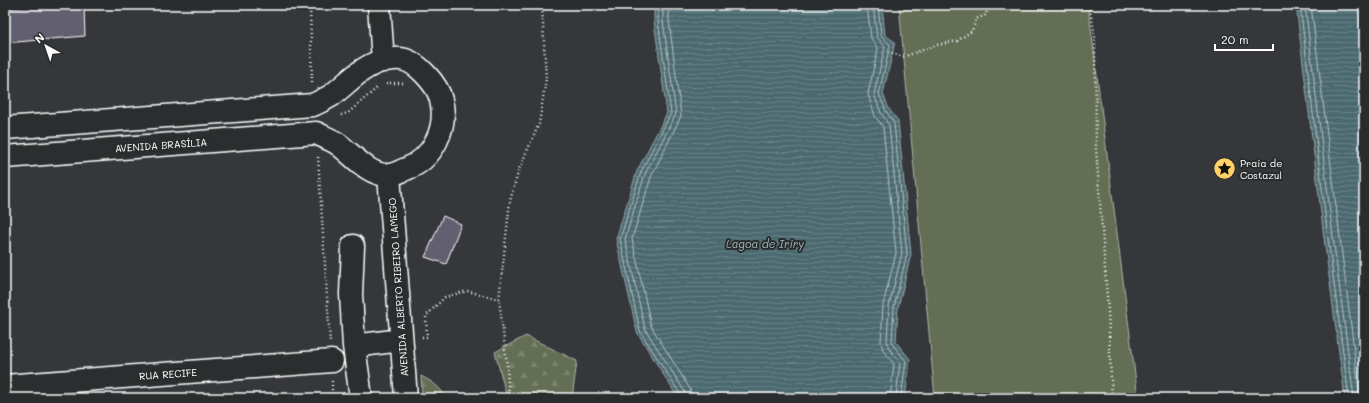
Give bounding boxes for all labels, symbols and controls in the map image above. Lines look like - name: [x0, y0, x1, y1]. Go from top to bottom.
- north arrow: [26, 26, 66, 66]
- scale bar: [1215, 26, 1273, 52]
- text: N: [31, 30, 47, 46]
- text: 20 m: [1221, 31, 1249, 47]
- street label: AVENIDA BRASÍLIA: [114, 135, 208, 155]
- place icon: Praia de Costazul: [1211, 156, 1237, 182]
- place label: Praia de Costazul: [1240, 156, 1282, 182]
- street label: AVENIDA ALBERTO RIBEIRO LAMEGO: [385, 197, 411, 377]
- water label: Lagoa de Iriry: [726, 236, 804, 251]
- street label: RUA RECIFE: [138, 365, 198, 383]

